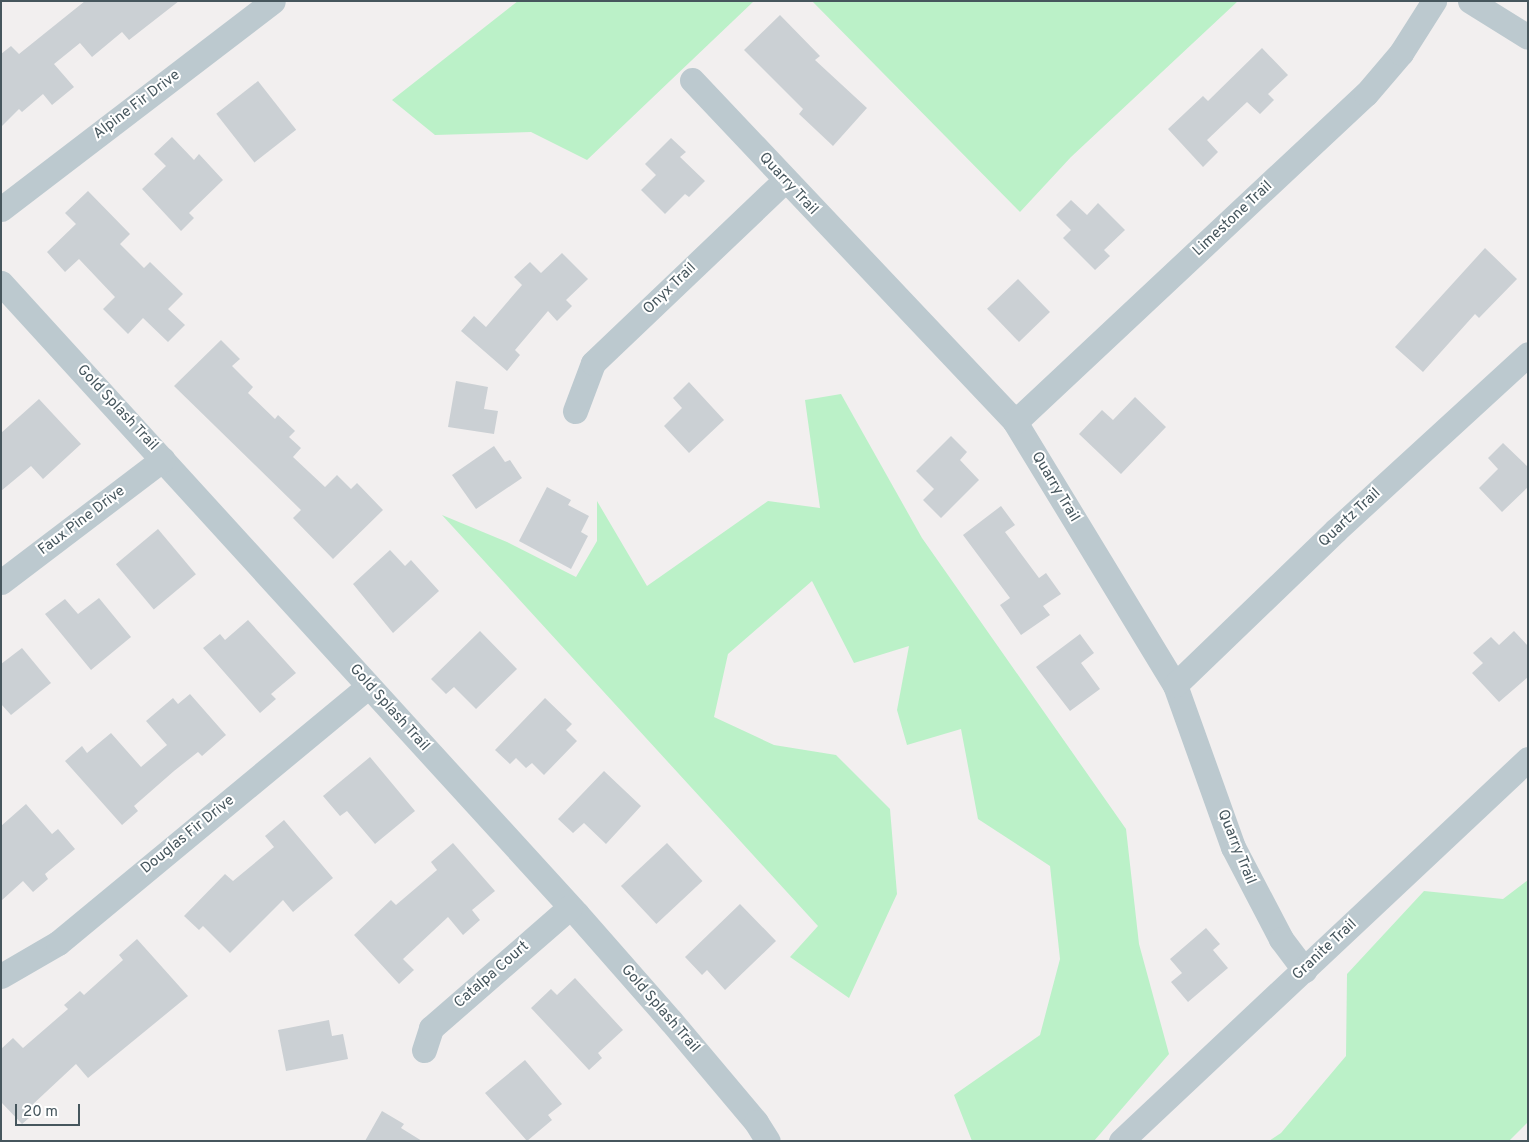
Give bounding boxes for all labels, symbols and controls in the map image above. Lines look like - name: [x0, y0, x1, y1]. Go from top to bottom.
- street label: Alpine Fir Drive: [90, 67, 184, 143]
- street label: Quarry Trail: [754, 149, 822, 219]
- street label: Limestone Trail: [1189, 177, 1277, 261]
- street label: Onyx Trail: [640, 259, 700, 319]
- street label: Gold Splash Trail: [72, 361, 162, 455]
- street label: Quarry Trail: [1027, 448, 1083, 526]
- street label: Faux Pine Drive: [35, 483, 129, 559]
- street label: Quartz Trail: [1315, 485, 1385, 551]
- street label: Gold Splash Trail: [345, 661, 433, 755]
- street label: Douglas Fir Drive: [138, 792, 238, 878]
- street label: Quarry Trail: [1213, 807, 1259, 887]
- street label: Granite Trail: [1289, 915, 1361, 985]
- street label: Catalpa Court: [451, 938, 533, 1012]
- street label: Gold Splash Trail: [617, 961, 703, 1057]
- scale bar: [18, 1094, 82, 1126]
- text: 20 m: [23, 1103, 58, 1122]

